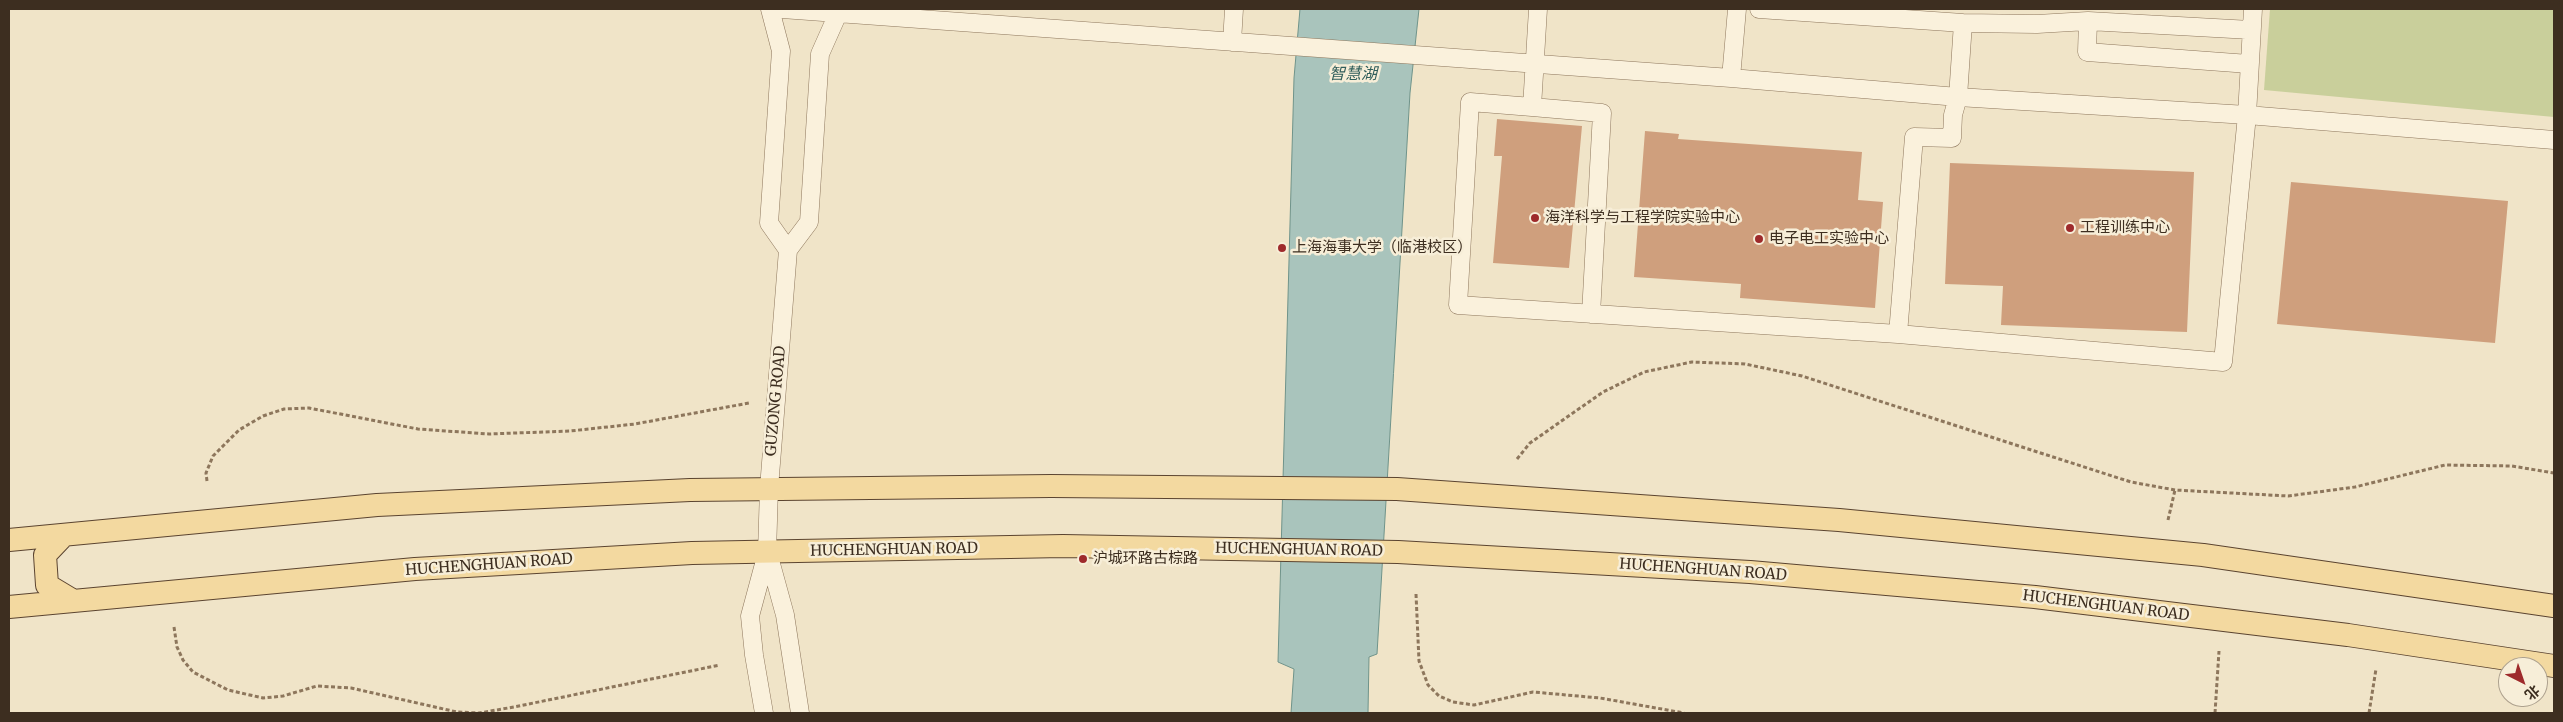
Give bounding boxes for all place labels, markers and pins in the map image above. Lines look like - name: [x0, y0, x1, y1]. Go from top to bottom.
- place label: 海洋科学与工程学院实验中心: [1545, 209, 1740, 227]
- marker: 海洋科学与工程学院实验中心: [1529, 212, 1541, 224]
- place label: 工程训练中心: [2080, 219, 2170, 237]
- marker: 工程训练中心: [2064, 222, 2076, 234]
- place label: 电子电工实验中心: [1769, 230, 1889, 248]
- marker: 电子电工实验中心: [1753, 233, 1765, 245]
- place label: 上海海事大学（临港校区）: [1292, 239, 1472, 257]
- marker: 上海海事大学（临港校区）: [1276, 242, 1288, 254]
- place label: 沪城环路古棕路: [1093, 550, 1198, 568]
- marker: 沪城环路古棕路: [1077, 553, 1089, 565]

